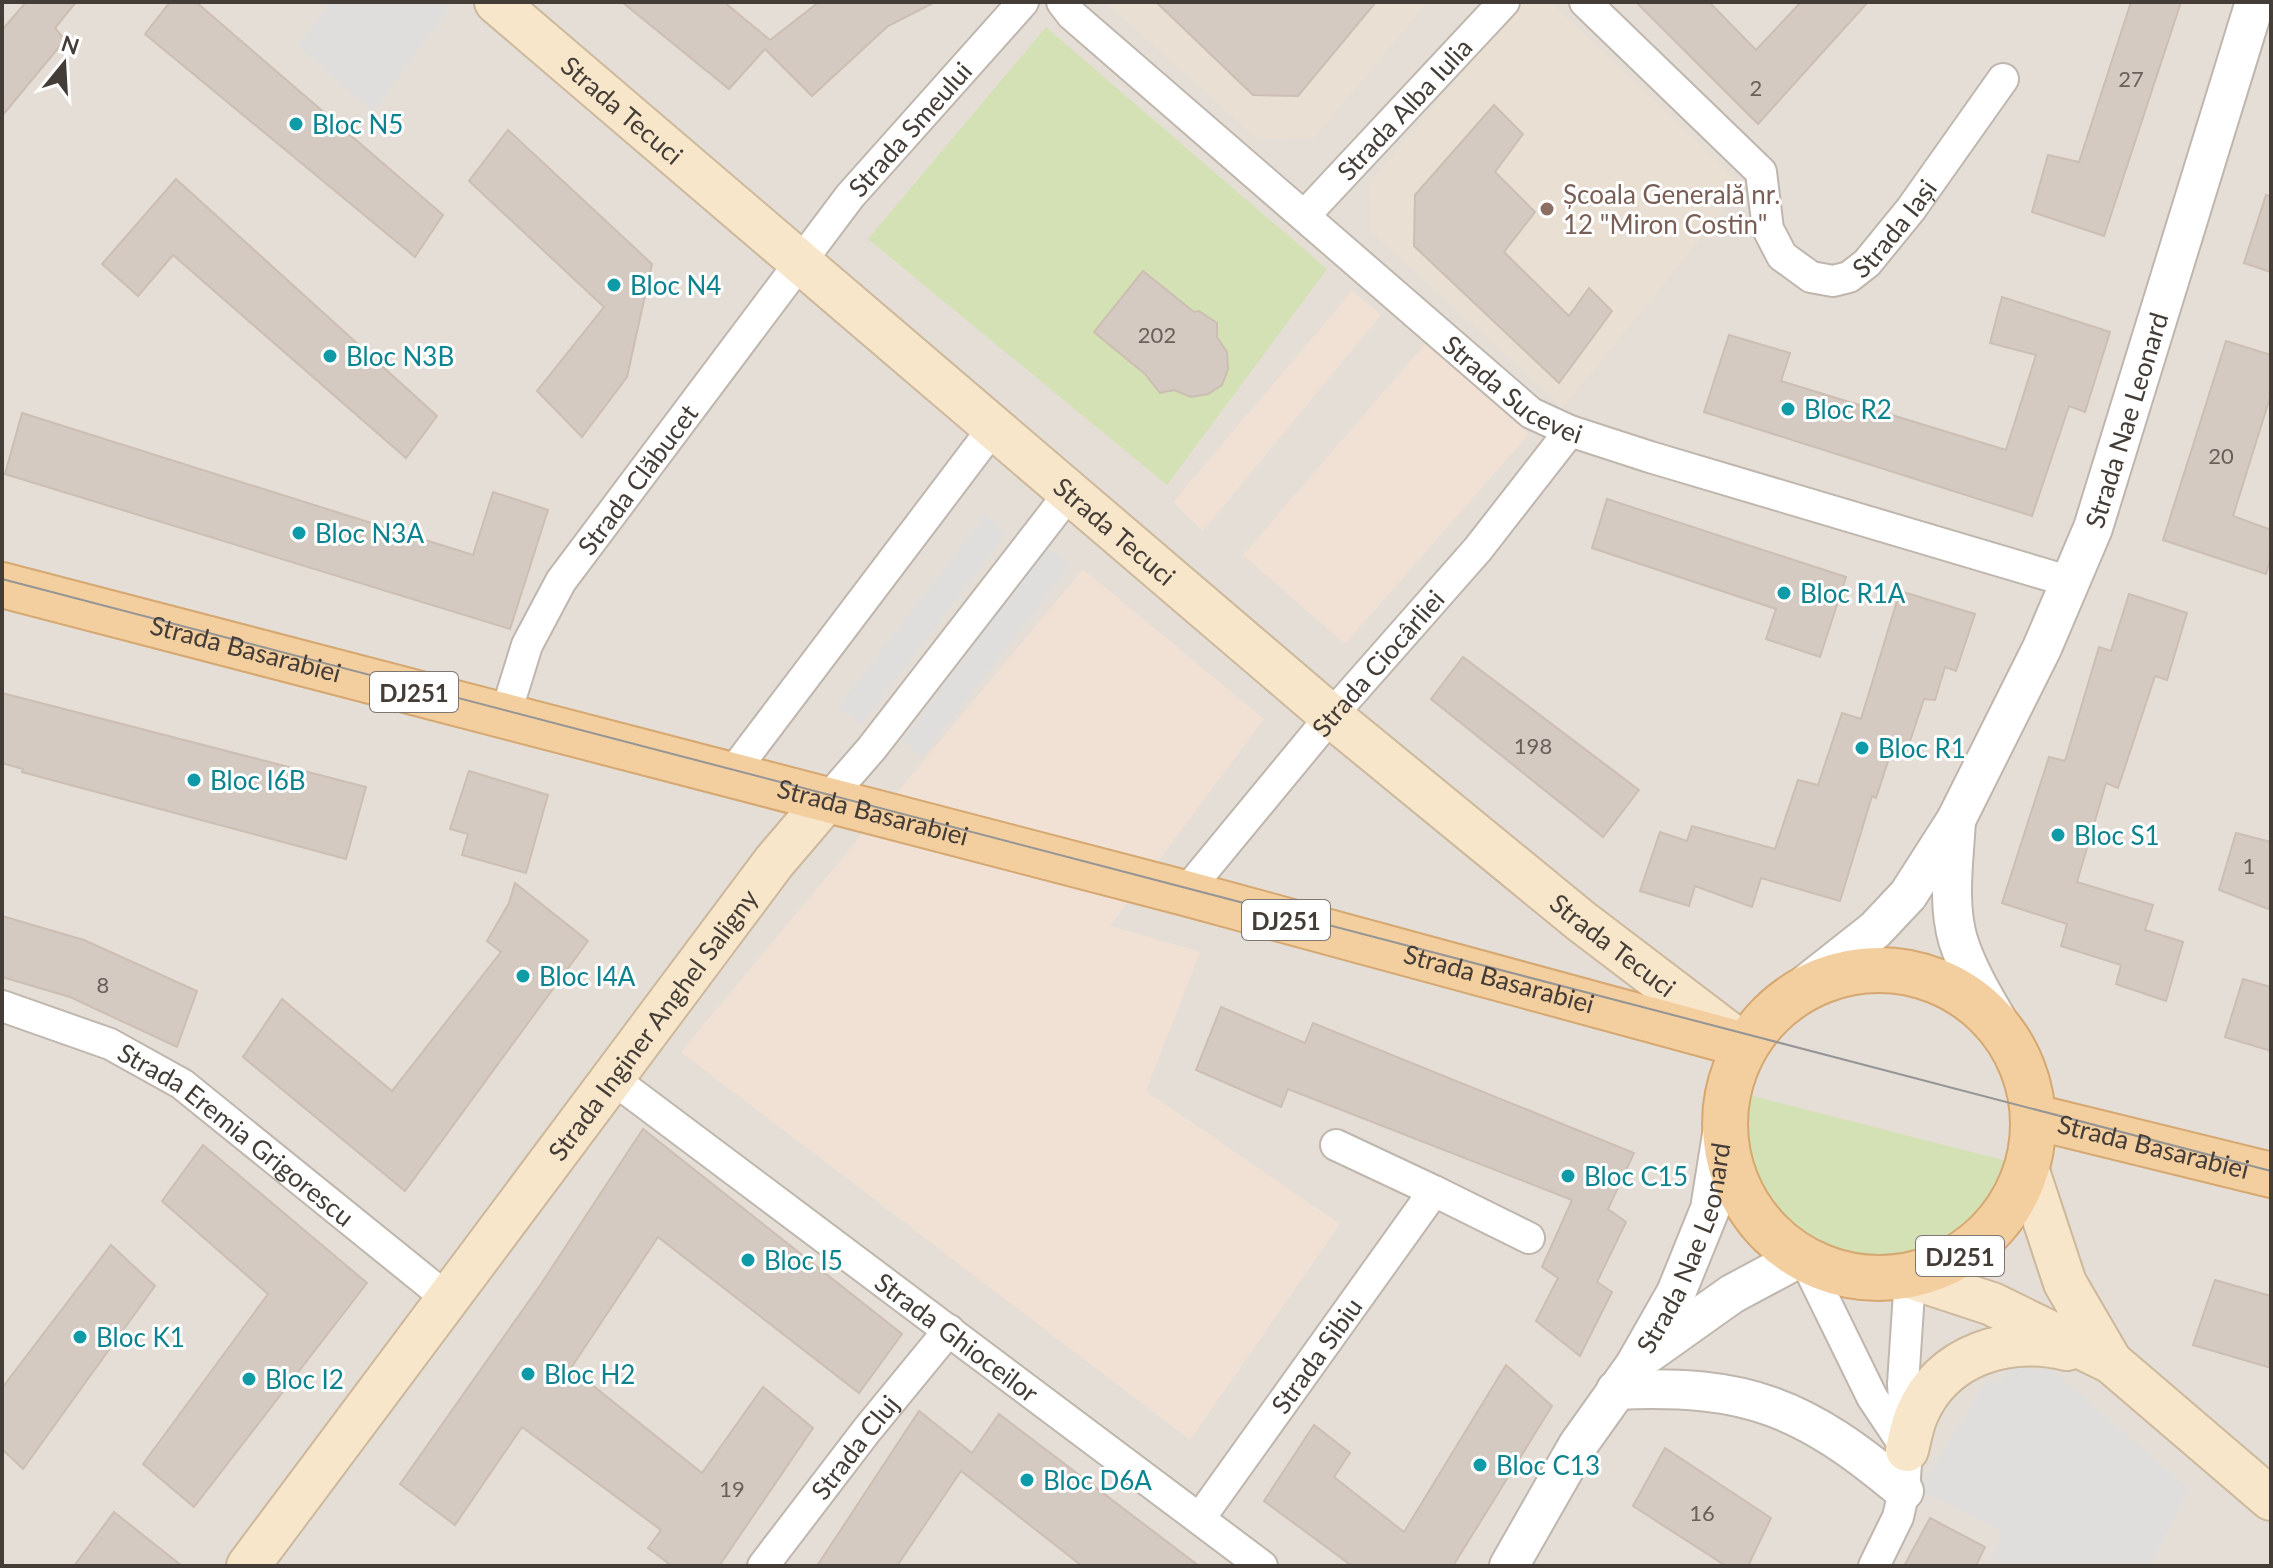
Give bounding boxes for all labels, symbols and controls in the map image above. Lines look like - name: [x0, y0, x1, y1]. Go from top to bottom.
- north arrow: [24, 24, 104, 104]
- text: N: [58, 29, 83, 60]
- street label: Strada Alba Iulia: [1330, 31, 1478, 187]
- street label: Strada Tecuci: [555, 49, 690, 171]
- street label: Strada Smeului: [841, 55, 978, 203]
- house number: 27: [2118, 65, 2144, 92]
- house number: 2: [1750, 74, 1762, 101]
- place label: Bloc N5: [312, 108, 403, 140]
- marker: Bloc N5: [287, 115, 305, 133]
- street label: Strada Iași: [1846, 173, 1943, 284]
- place label: Școala Generală nr. 12 "Miron Costin": [1563, 178, 1780, 240]
- marker: Școala Generală nr. 12 "Miron Costin": [1538, 200, 1556, 218]
- place label: Bloc N4: [630, 269, 721, 301]
- marker: Bloc N4: [605, 276, 623, 294]
- street label: Strada Nae Leonard: [2078, 308, 2174, 532]
- house number: 202: [1138, 321, 1176, 348]
- street label: Strada Sucevei: [1437, 328, 1587, 450]
- place label: Bloc N3B: [346, 340, 454, 372]
- marker: Bloc N3B: [321, 347, 339, 365]
- place label: Bloc R2: [1804, 393, 1892, 425]
- street label: Strada Clăbucet: [571, 397, 705, 561]
- marker: Bloc R2: [1779, 400, 1797, 418]
- house number: 20: [2208, 442, 2234, 469]
- street label: Strada Tecuci: [1047, 470, 1182, 592]
- place label: Bloc N3A: [315, 517, 424, 549]
- marker: Bloc N3A: [290, 524, 308, 542]
- place label: Bloc R1A: [1800, 577, 1906, 609]
- street label: Strada Ciocârliei: [1305, 583, 1451, 743]
- marker: Bloc R1A: [1775, 584, 1793, 602]
- street label: Strada Basarabiei: [147, 608, 345, 689]
- road number: DJ251: [370, 672, 458, 712]
- house number: 198: [1514, 732, 1552, 759]
- place label: Bloc R1: [1878, 732, 1966, 764]
- marker: Bloc R1: [1853, 739, 1871, 757]
- place label: Bloc I6B: [210, 764, 306, 796]
- marker: Bloc I6B: [185, 771, 203, 789]
- street label: Strada Basarabiei: [774, 772, 972, 852]
- place label: Bloc S1: [2074, 819, 2160, 851]
- marker: Bloc S1: [2049, 826, 2067, 844]
- house number: 1: [2243, 852, 2255, 879]
- street label: Strada Inginer Anghel Saligny: [541, 882, 765, 1166]
- street label: Strada Tecuci: [1544, 886, 1682, 1003]
- road number: DJ251: [1242, 900, 1330, 940]
- street label: Strada Basarabiei: [1400, 937, 1598, 1020]
- place label: Bloc I4A: [539, 960, 636, 992]
- marker: Bloc I4A: [514, 967, 532, 985]
- house number: 8: [97, 971, 109, 998]
- street label: Strada Eremia Grigorescu: [113, 1036, 361, 1233]
- street label: Strada Basarabiei: [2055, 1107, 2252, 1185]
- street label: Strada Nae Leonard: [1629, 1140, 1736, 1359]
- place label: Bloc C15: [1584, 1160, 1688, 1192]
- marker: Bloc C15: [1559, 1167, 1577, 1185]
- road number: DJ251: [1916, 1236, 2004, 1276]
- place label: Bloc I5: [764, 1244, 843, 1276]
- marker: Bloc I5: [739, 1251, 757, 1269]
- street label: Strada Ghioceilor: [869, 1265, 1045, 1409]
- street label: Strada Sibiu: [1264, 1291, 1369, 1419]
- place label: Bloc K1: [96, 1321, 185, 1353]
- marker: Bloc K1: [71, 1328, 89, 1346]
- place label: Bloc H2: [544, 1358, 635, 1390]
- place label: Bloc I2: [265, 1363, 344, 1395]
- marker: Bloc H2: [519, 1365, 537, 1383]
- marker: Bloc I2: [240, 1370, 258, 1388]
- street label: Strada Cluj: [804, 1389, 905, 1506]
- place label: Bloc C13: [1496, 1449, 1600, 1481]
- marker: Bloc C13: [1471, 1456, 1489, 1474]
- place label: Bloc D6A: [1043, 1464, 1152, 1496]
- marker: Bloc D6A: [1018, 1471, 1036, 1489]
- house number: 19: [719, 1475, 745, 1502]
- house number: 16: [1689, 1499, 1715, 1526]

